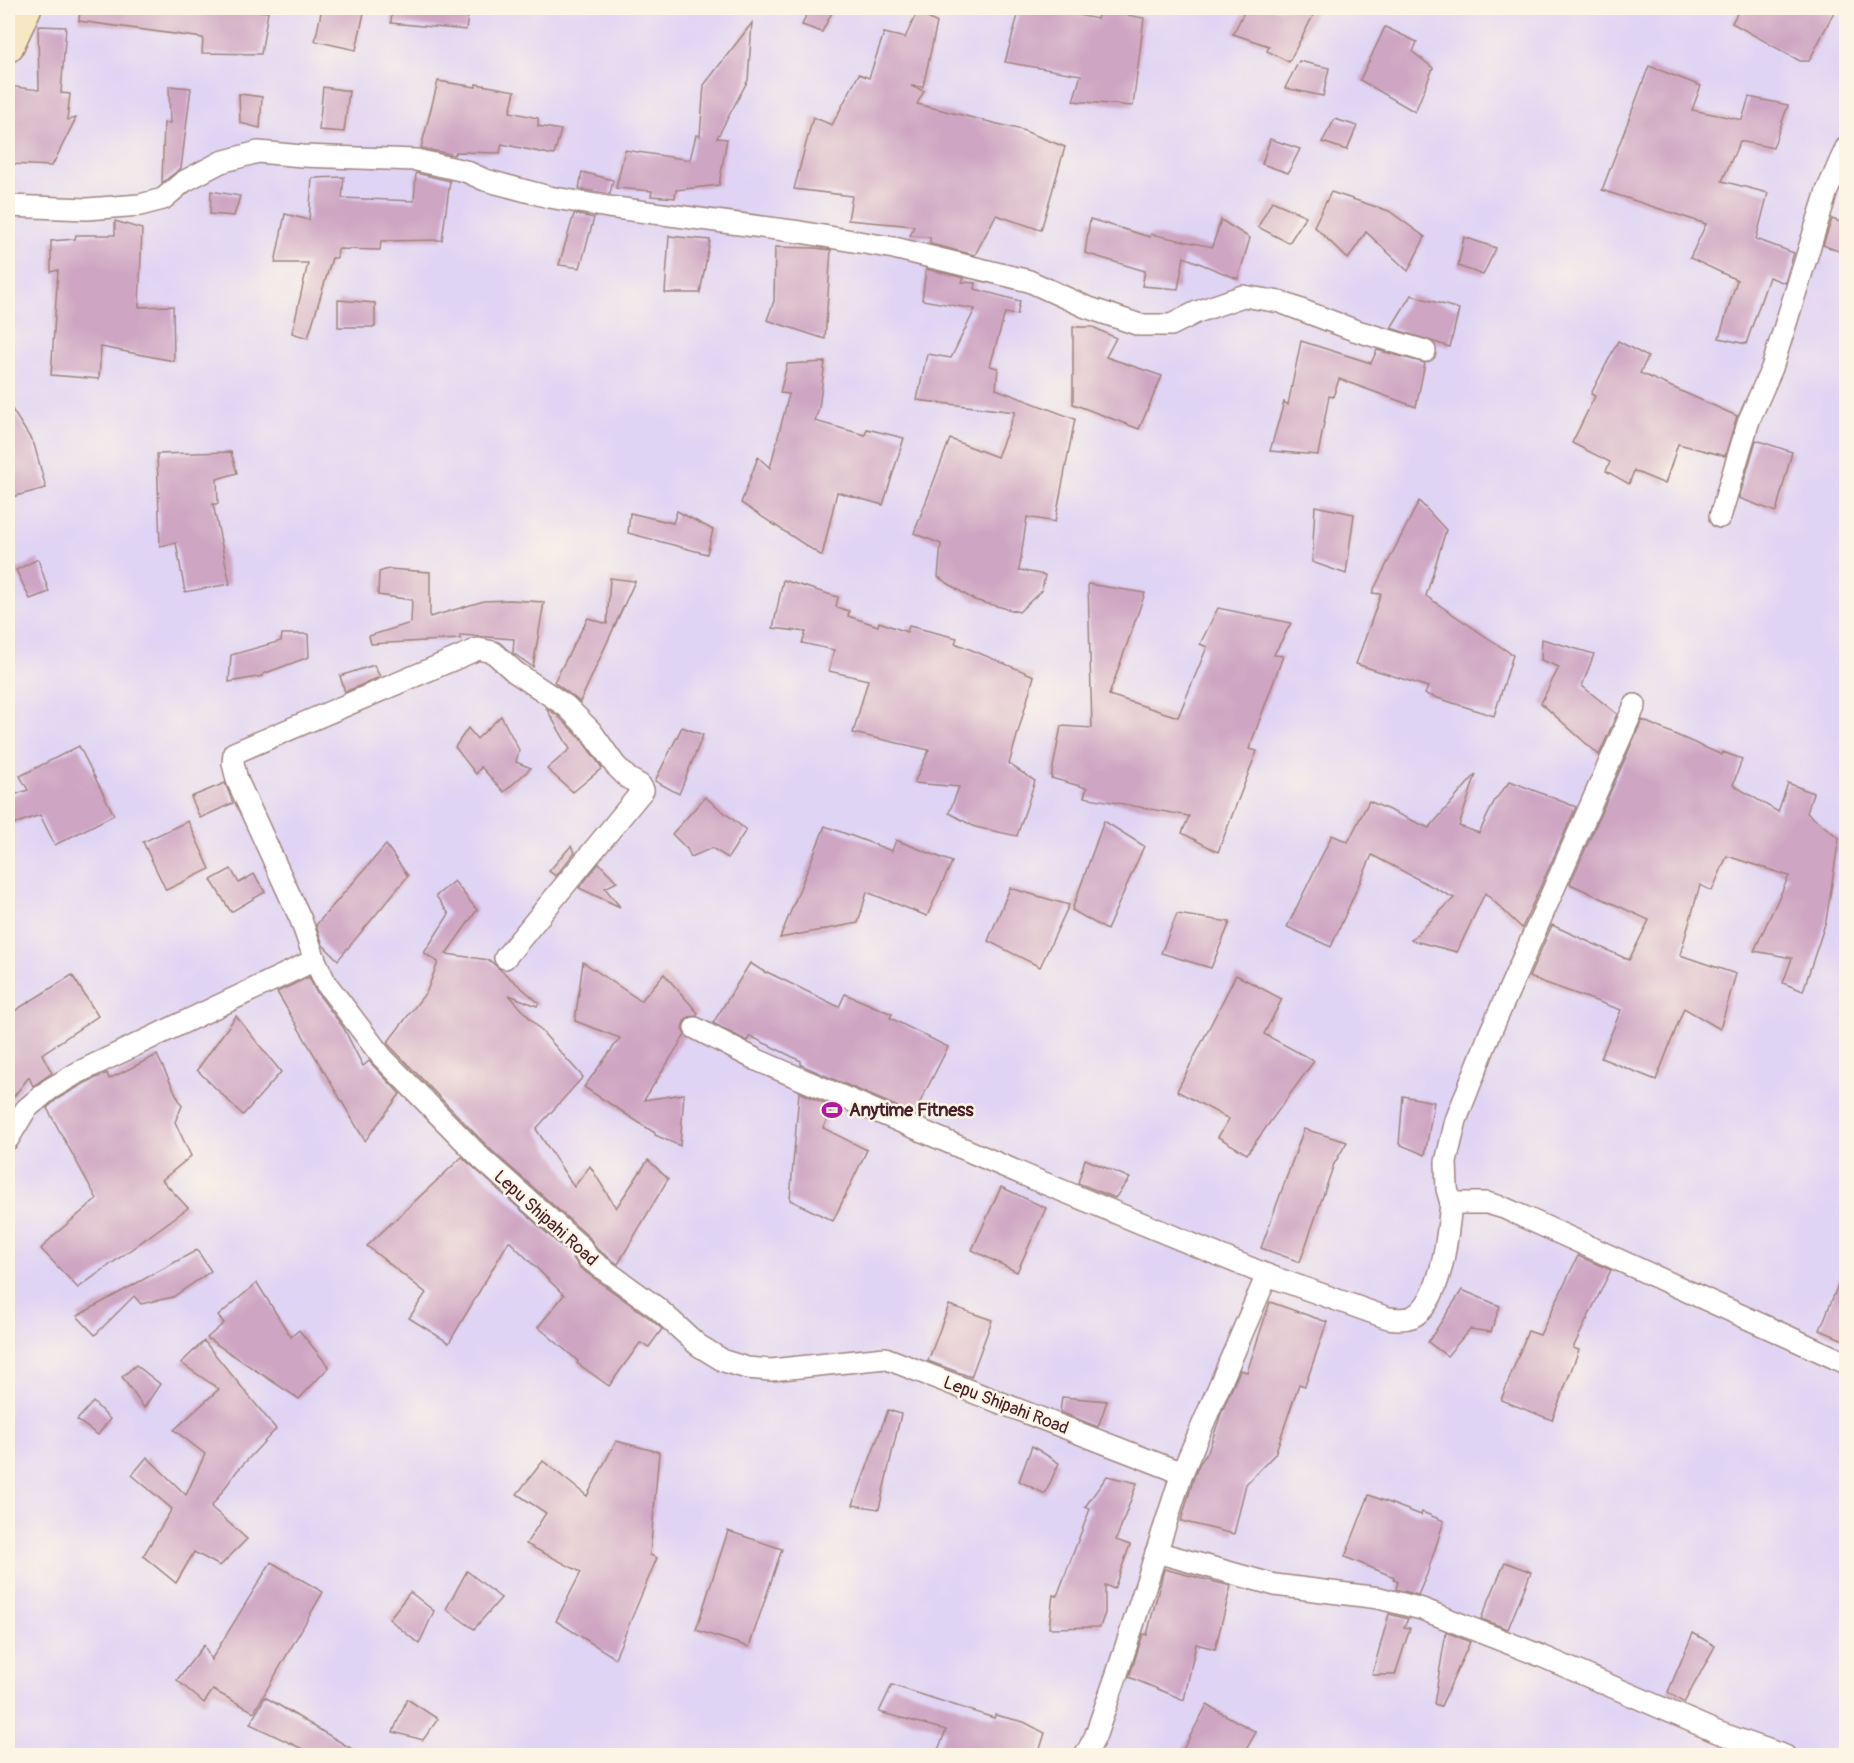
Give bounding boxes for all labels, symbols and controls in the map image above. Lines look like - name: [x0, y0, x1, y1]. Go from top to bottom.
- sports icon: Anytime Fitness: [820, 1098, 844, 1122]
- place label: Anytime Fitness: [849, 1099, 974, 1122]
- street label: Lepu Shipahi Road: [489, 1165, 603, 1271]
- street label: Lepu Shipahi Road: [940, 1371, 1072, 1440]

